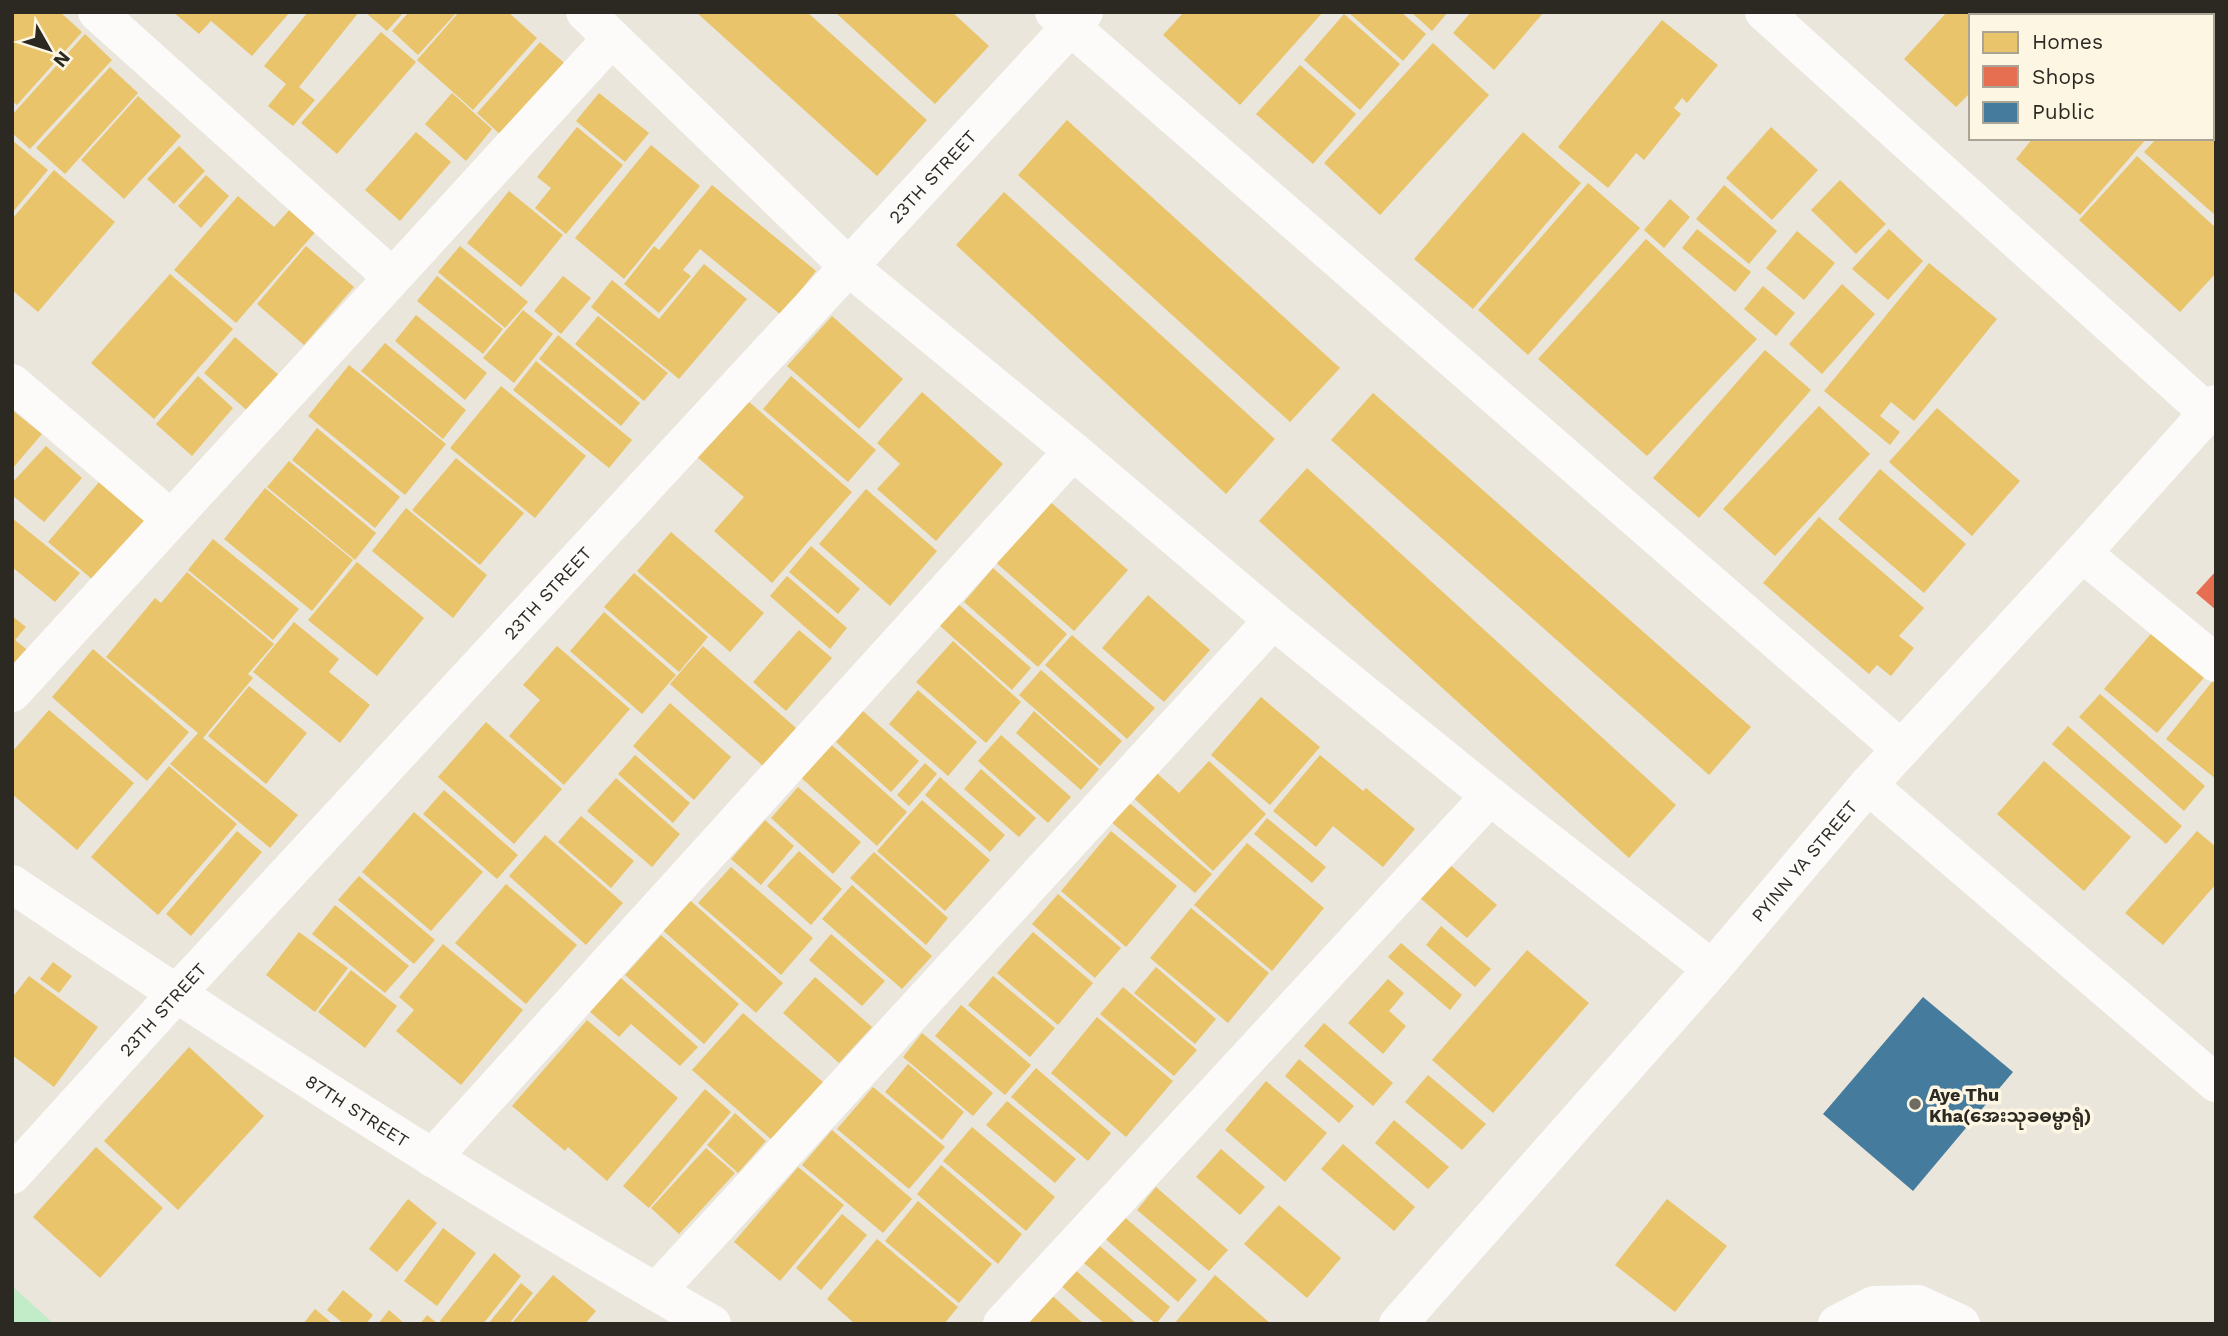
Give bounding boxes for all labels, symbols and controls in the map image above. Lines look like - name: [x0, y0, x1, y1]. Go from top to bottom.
- north arrow: [14, 14, 84, 84]
- legend: [1969, 14, 2214, 140]
- text: Homes: [2032, 29, 2103, 54]
- text: N: [48, 47, 75, 72]
- text: Shops: [2032, 64, 2095, 89]
- text: Public: [2032, 99, 2095, 124]
- street label: 23TH STREET: [884, 125, 980, 227]
- street label: 23TH STREET: [499, 542, 595, 643]
- street label: PYINN YA STREET: [1747, 796, 1861, 925]
- street label: 23TH STREET: [115, 958, 210, 1060]
- street label: 87TH STREET: [302, 1070, 413, 1151]
- place label: Aye Thu Kha(အေးသုခဓမ္မာရုံ): [1929, 1084, 2091, 1130]
- marker: Aye Thu Kha(အေးသုခဓမ္မာရုံ): [1907, 1096, 1923, 1112]

